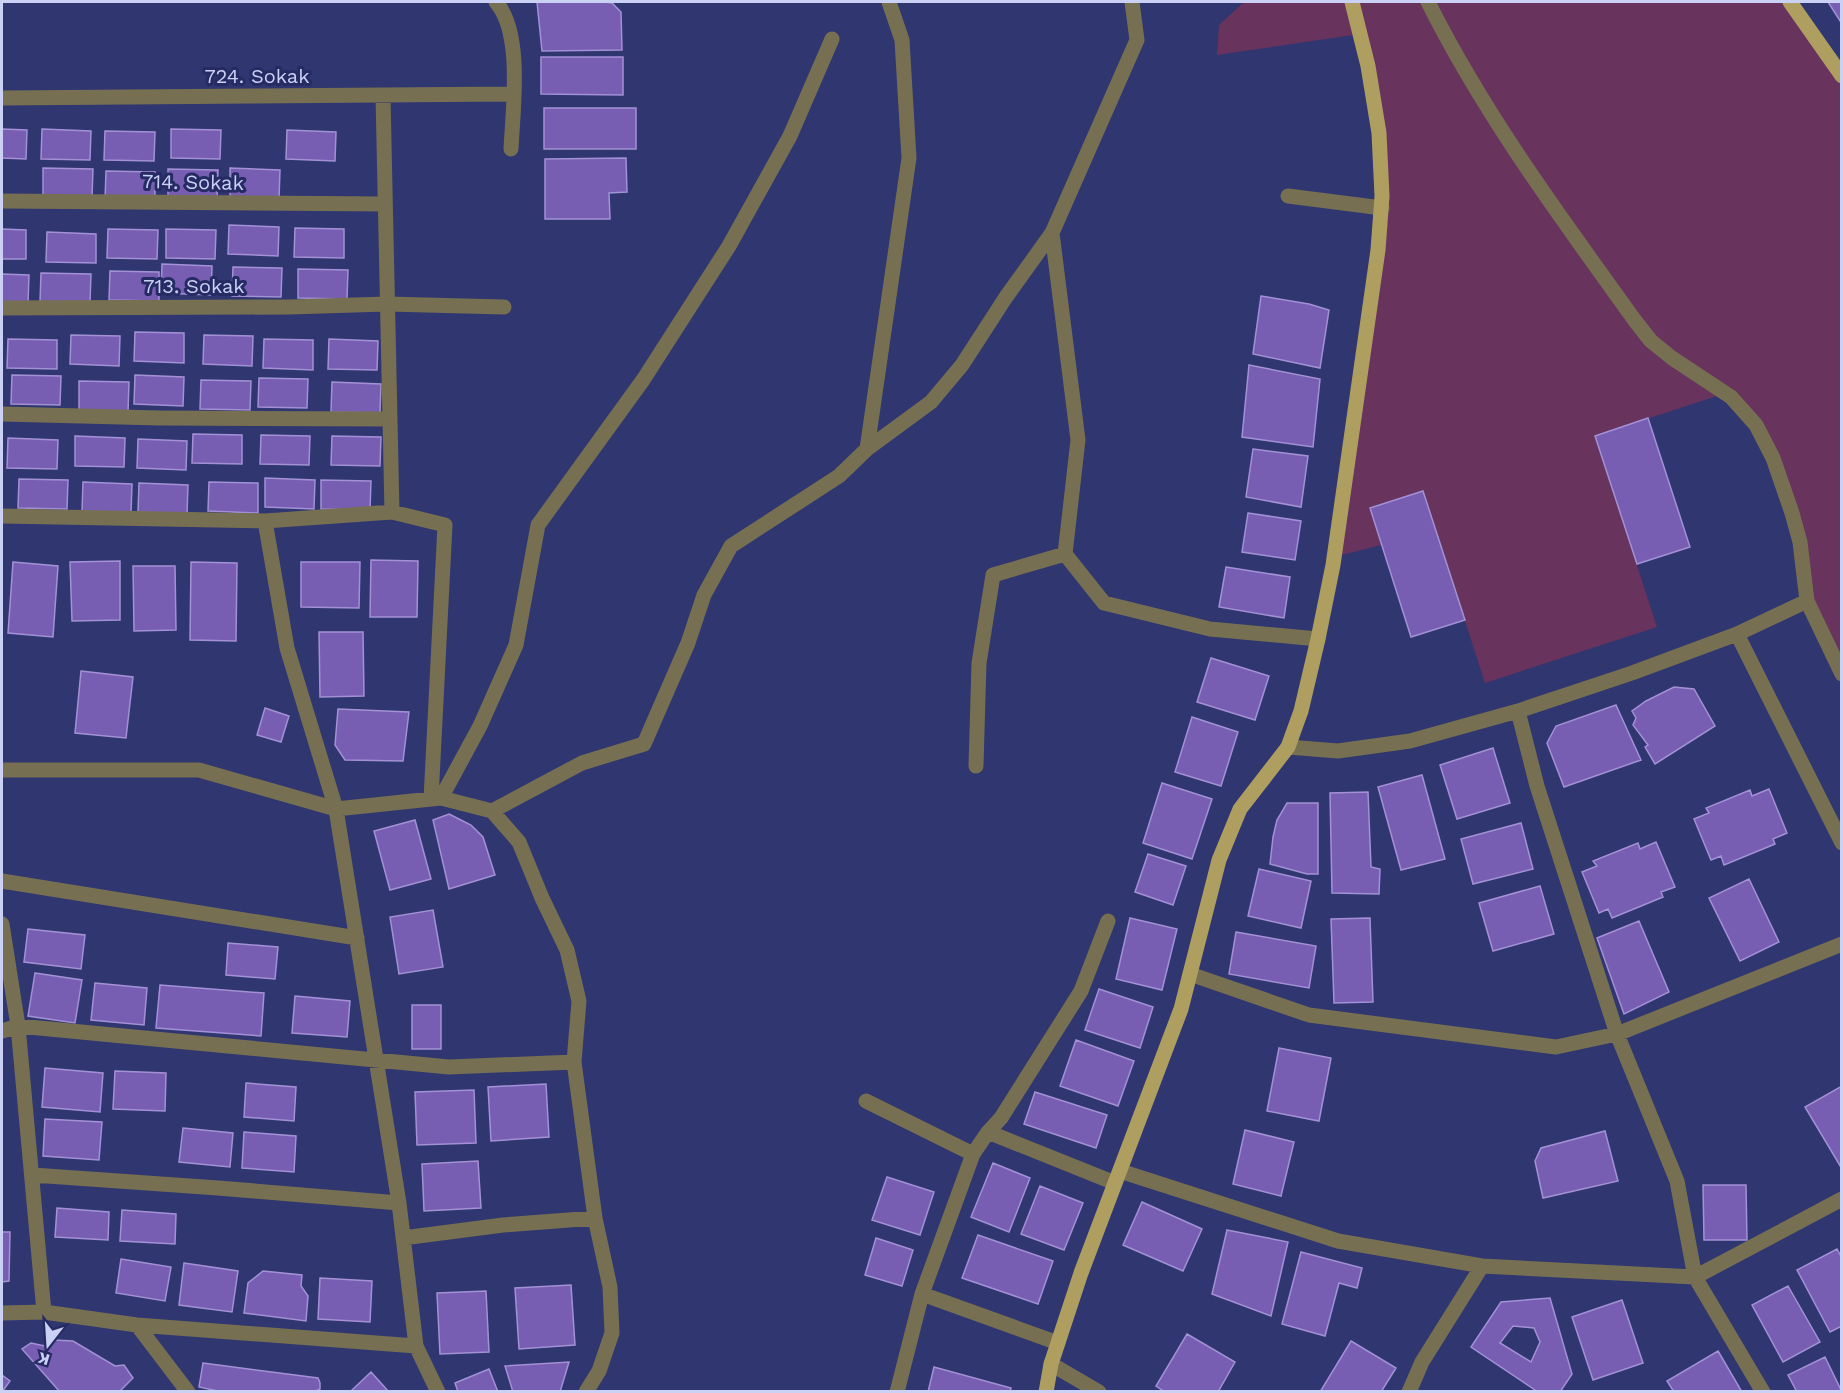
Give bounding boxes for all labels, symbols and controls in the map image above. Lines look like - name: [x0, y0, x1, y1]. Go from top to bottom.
- street label: 724. Sokak: [204, 64, 310, 88]
- street label: 714. Sokak: [142, 169, 244, 195]
- street label: 713. Sokak: [143, 274, 245, 298]
- north arrow: [18, 1315, 78, 1375]
- text: K: [36, 1348, 52, 1370]

